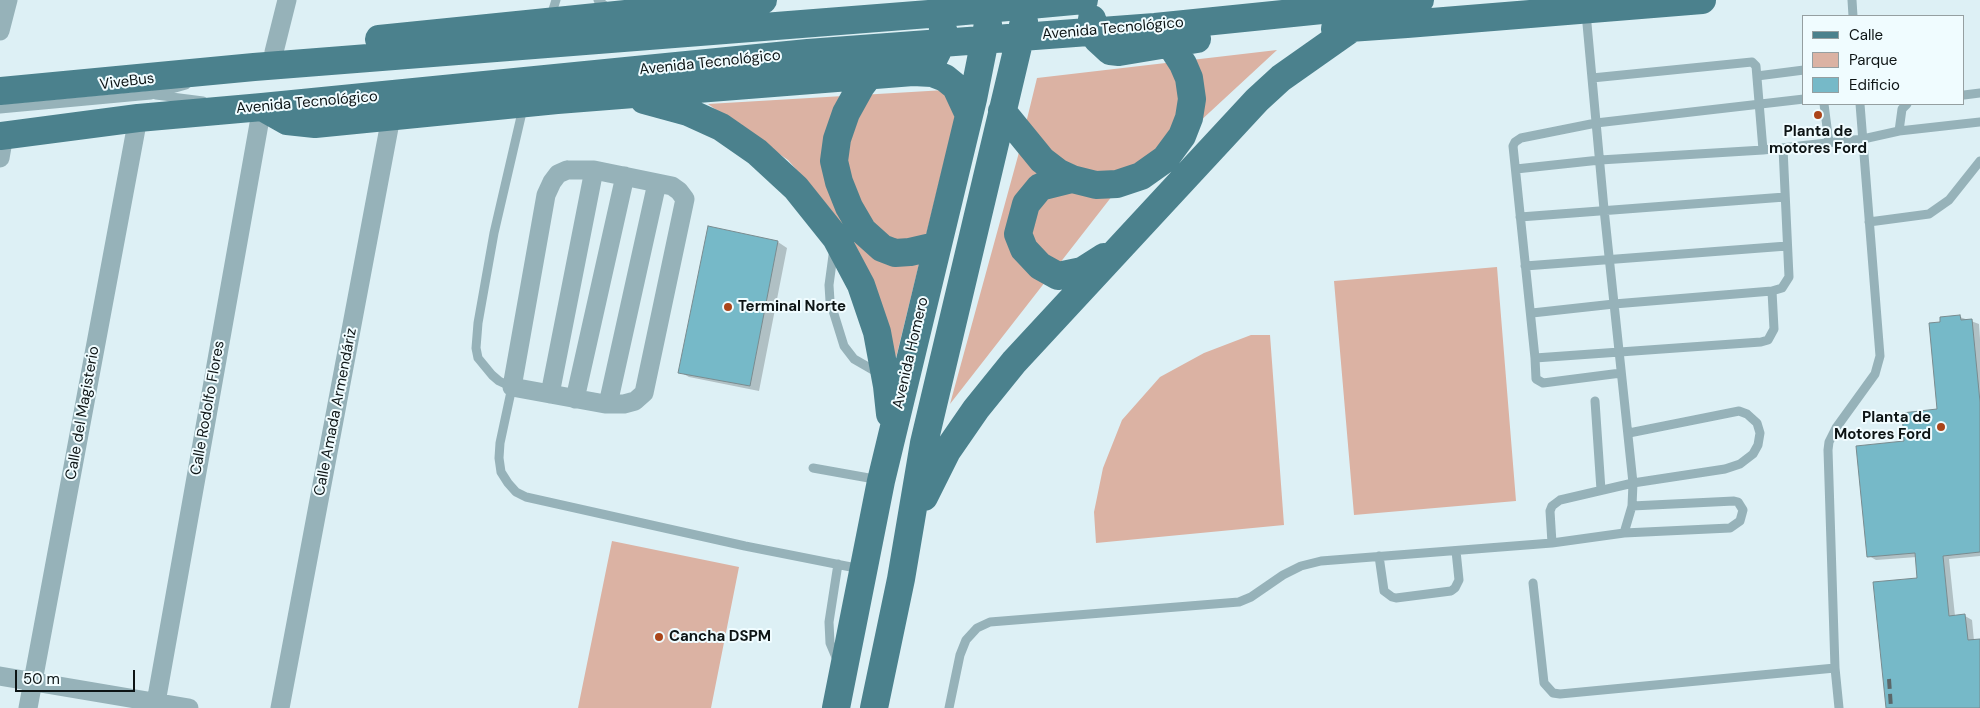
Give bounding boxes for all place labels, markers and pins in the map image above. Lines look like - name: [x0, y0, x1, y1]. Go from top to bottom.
- marker: Planta de motores Ford: [1812, 109, 1824, 121]
- place label: Planta de motores Ford: [1769, 123, 1867, 158]
- place label: Terminal Norte: [738, 298, 846, 316]
- marker: Terminal Norte: [722, 301, 734, 313]
- place label: Planta de Motores Ford: [1834, 409, 1931, 444]
- marker: Planta de Motores Ford: [1935, 421, 1947, 433]
- place label: Cancha DSPM: [669, 628, 771, 646]
- marker: Cancha DSPM: [653, 631, 665, 643]

